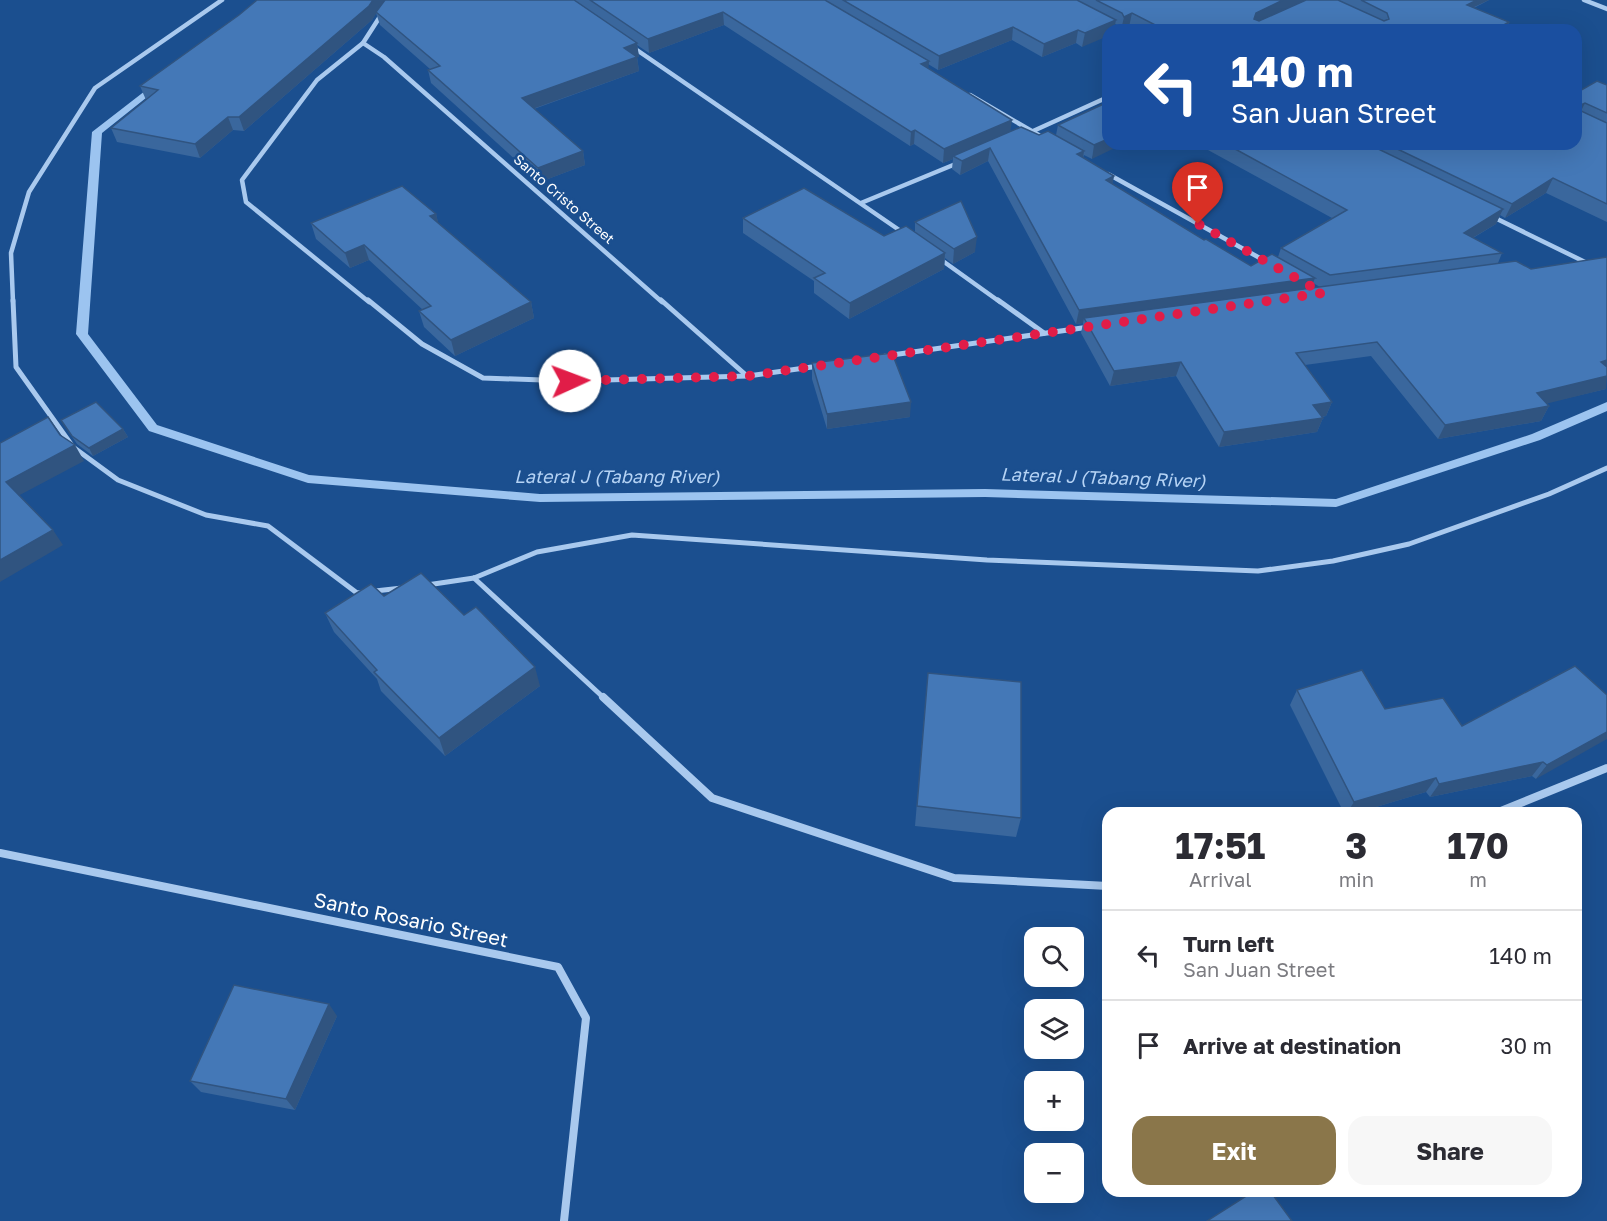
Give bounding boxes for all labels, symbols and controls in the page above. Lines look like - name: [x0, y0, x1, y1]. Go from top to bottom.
- text: 140 m: [1231, 46, 1353, 96]
- icon: left: [1132, 48, 1210, 126]
- text: San Juan Street: [1231, 97, 1437, 129]
- street label: Santo Cristo Street: [510, 150, 618, 247]
- pin: [1172, 162, 1223, 224]
- icon: arrive: [1181, 171, 1214, 204]
- position arrow: [538, 349, 602, 413]
- water label: Lateral J (Tabang River): [1000, 462, 1206, 492]
- water label: Lateral J (Tabang River): [514, 465, 720, 487]
- text: 17:51: [1175, 824, 1265, 867]
- text: 3: [1345, 824, 1367, 867]
- text: 170: [1447, 824, 1509, 867]
- text: Arrival: [1189, 867, 1252, 891]
- text: min: [1339, 867, 1374, 891]
- text: m: [1469, 867, 1487, 891]
- street label: Santo Rosario Street: [312, 887, 510, 951]
- map controls: [1024, 927, 1084, 1203]
- button: search: [1024, 927, 1084, 987]
- text: Turn left: [1183, 930, 1274, 957]
- icon: left: [1132, 939, 1165, 972]
- text: 140 m: [1489, 942, 1552, 969]
- text: San Juan Street: [1183, 957, 1335, 981]
- button: layers: [1024, 999, 1084, 1059]
- icon: arrive: [1132, 1029, 1165, 1062]
- text: Arrive at destination: [1183, 1032, 1401, 1059]
- text: 30 m: [1501, 1032, 1552, 1059]
- button: +: [1024, 1071, 1084, 1131]
- button: Exit: [1132, 1116, 1336, 1185]
- button: Share: [1348, 1116, 1552, 1185]
- button: −: [1024, 1143, 1084, 1203]

